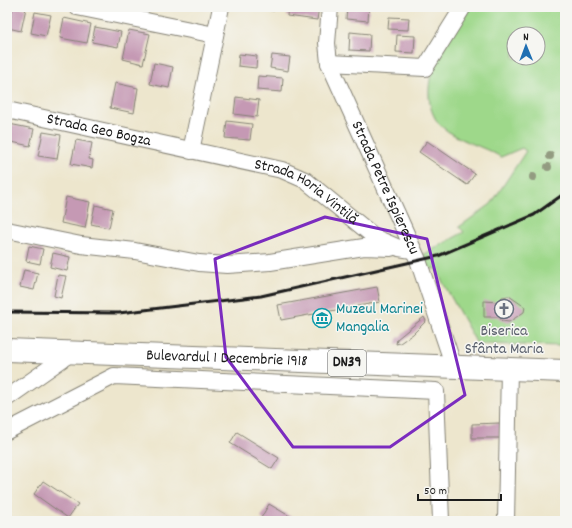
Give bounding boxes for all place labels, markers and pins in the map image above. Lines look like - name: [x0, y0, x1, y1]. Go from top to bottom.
- place label: Muzeul Marinei Mangalia: [336, 298, 423, 339]
- church icon: Biserica Sfânta Maria: [493, 298, 515, 320]
- museum icon: Muzeul Marinei Mangalia: [311, 307, 333, 329]
- place label: Biserica Sfânta Maria: [465, 320, 544, 361]

